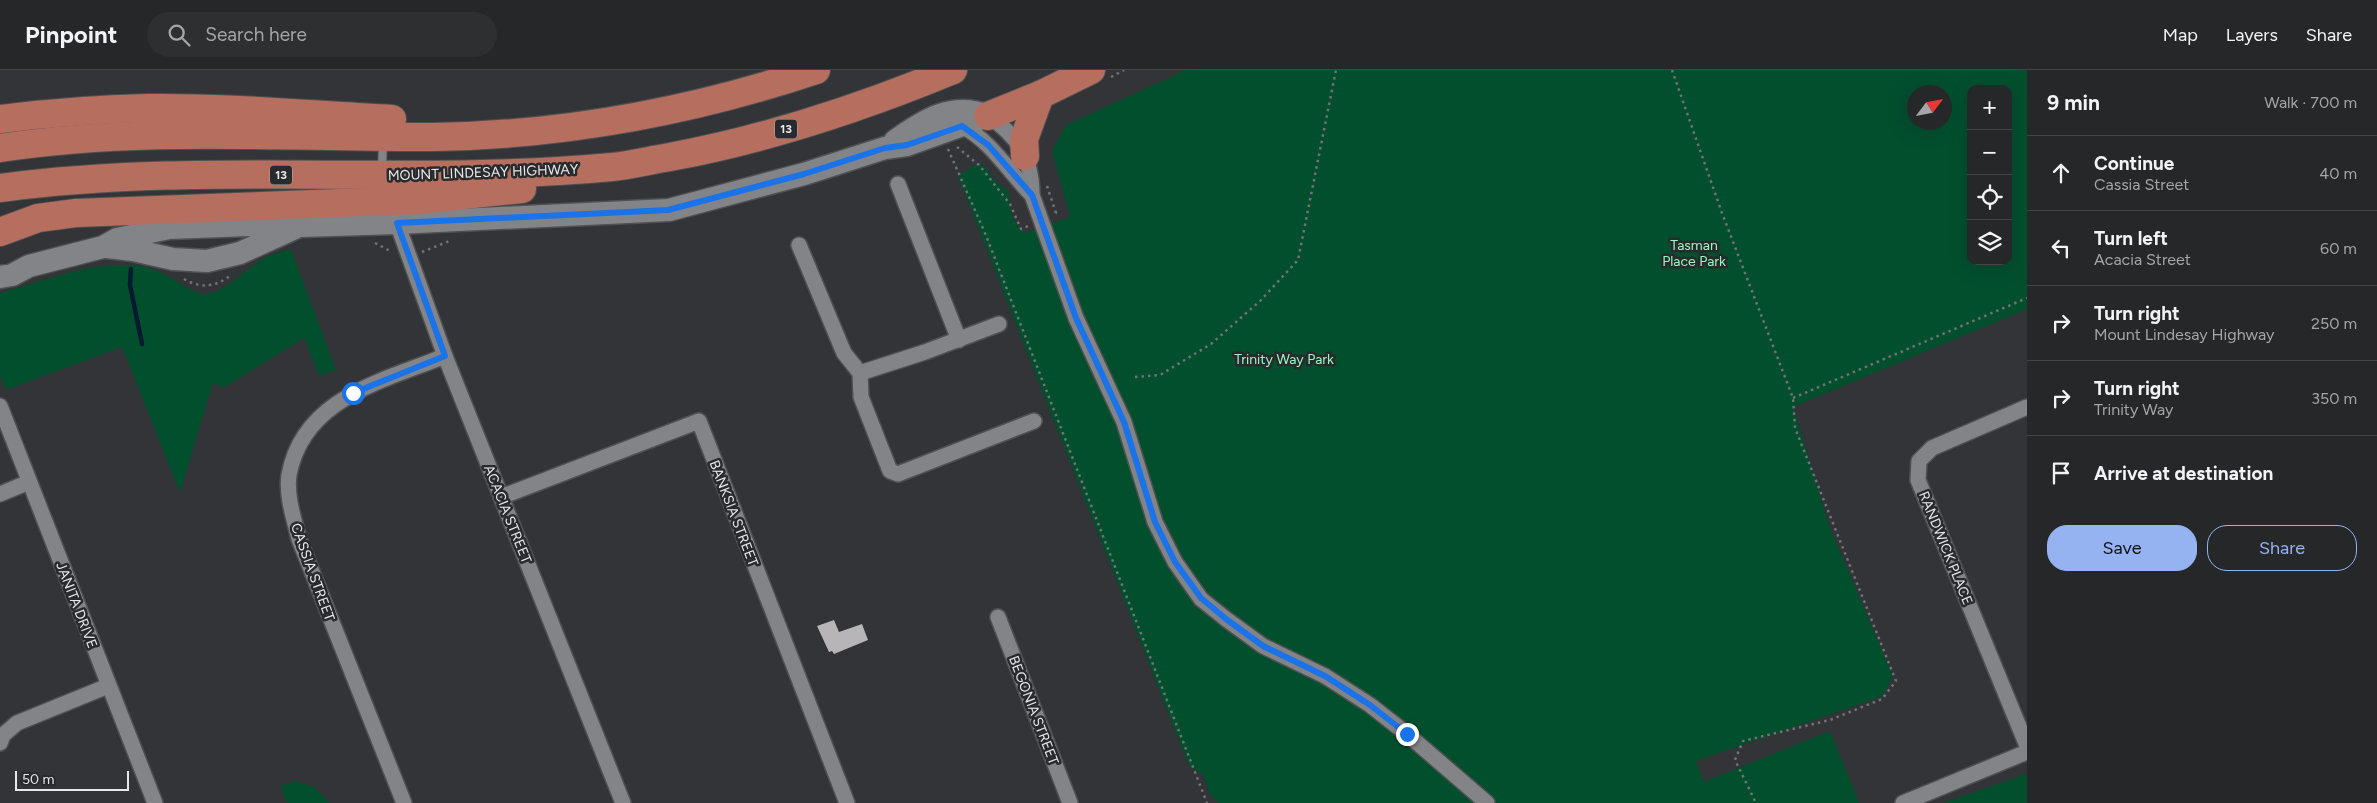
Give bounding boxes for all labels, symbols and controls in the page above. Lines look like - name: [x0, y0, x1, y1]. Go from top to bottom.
- search box: [147, 12, 497, 57]
- text: Pinpoint: [25, 20, 117, 49]
- icon: search: [165, 21, 193, 49]
- text: Search here: [205, 23, 307, 46]
- text: Map: [2163, 24, 2198, 46]
- text: Layers: [2226, 24, 2278, 46]
- text: Share: [2306, 24, 2352, 46]
- north arrow: [1907, 85, 1952, 130]
- map controls: [1967, 85, 2012, 265]
- button: +: [1967, 85, 2012, 130]
- text: 9 min: [2047, 90, 2100, 115]
- text: Walk · 700 m: [2264, 93, 2357, 112]
- road number: 13: [775, 120, 797, 138]
- button: −: [1967, 130, 2012, 175]
- text: Continue: [2094, 152, 2174, 175]
- icon: ahead: [2047, 159, 2075, 187]
- street label: MOUNT LINDESAY HIGHWAY: [388, 161, 579, 184]
- text: 40 m: [2319, 164, 2357, 183]
- road number: 13: [270, 166, 292, 184]
- button: locate: [1967, 175, 2012, 220]
- text: Cassia Street: [2094, 175, 2189, 194]
- button: layers: [1967, 220, 2012, 265]
- text: Turn left: [2094, 227, 2168, 250]
- icon: left: [2047, 234, 2075, 262]
- park label: Tasman Place Park: [1662, 237, 1726, 270]
- text: 60 m: [2320, 239, 2357, 258]
- text: Acacia Street: [2094, 250, 2191, 269]
- text: Turn right: [2094, 302, 2180, 325]
- icon: right: [2047, 309, 2075, 337]
- text: 250 m: [2311, 314, 2357, 333]
- text: Mount Lindesay Highway: [2094, 325, 2274, 344]
- park label: Trinity Way Park: [1234, 351, 1334, 368]
- text: Turn right: [2094, 377, 2180, 400]
- route start: [342, 382, 365, 405]
- icon: right: [2047, 384, 2075, 412]
- text: 350 m: [2311, 389, 2357, 408]
- text: Trinity Way: [2094, 400, 2173, 419]
- street label: BANKSIA STREET: [706, 458, 762, 569]
- icon: arrive: [2047, 459, 2075, 487]
- street label: ACACIA STREET: [480, 462, 535, 566]
- text: Arrive at destination: [2094, 462, 2273, 485]
- street label: RANDWICK PLACE: [1915, 489, 1976, 607]
- street label: CASSIA STREET: [287, 521, 338, 624]
- button: Save: [2047, 525, 2197, 571]
- button: Share: [2207, 525, 2357, 571]
- street label: JANITA DRIVE: [52, 560, 101, 651]
- street label: BEGONIA STREET: [1005, 653, 1062, 767]
- route end: [1396, 723, 1419, 746]
- scale bar: [15, 768, 129, 791]
- text: 50 m: [22, 771, 54, 788]

